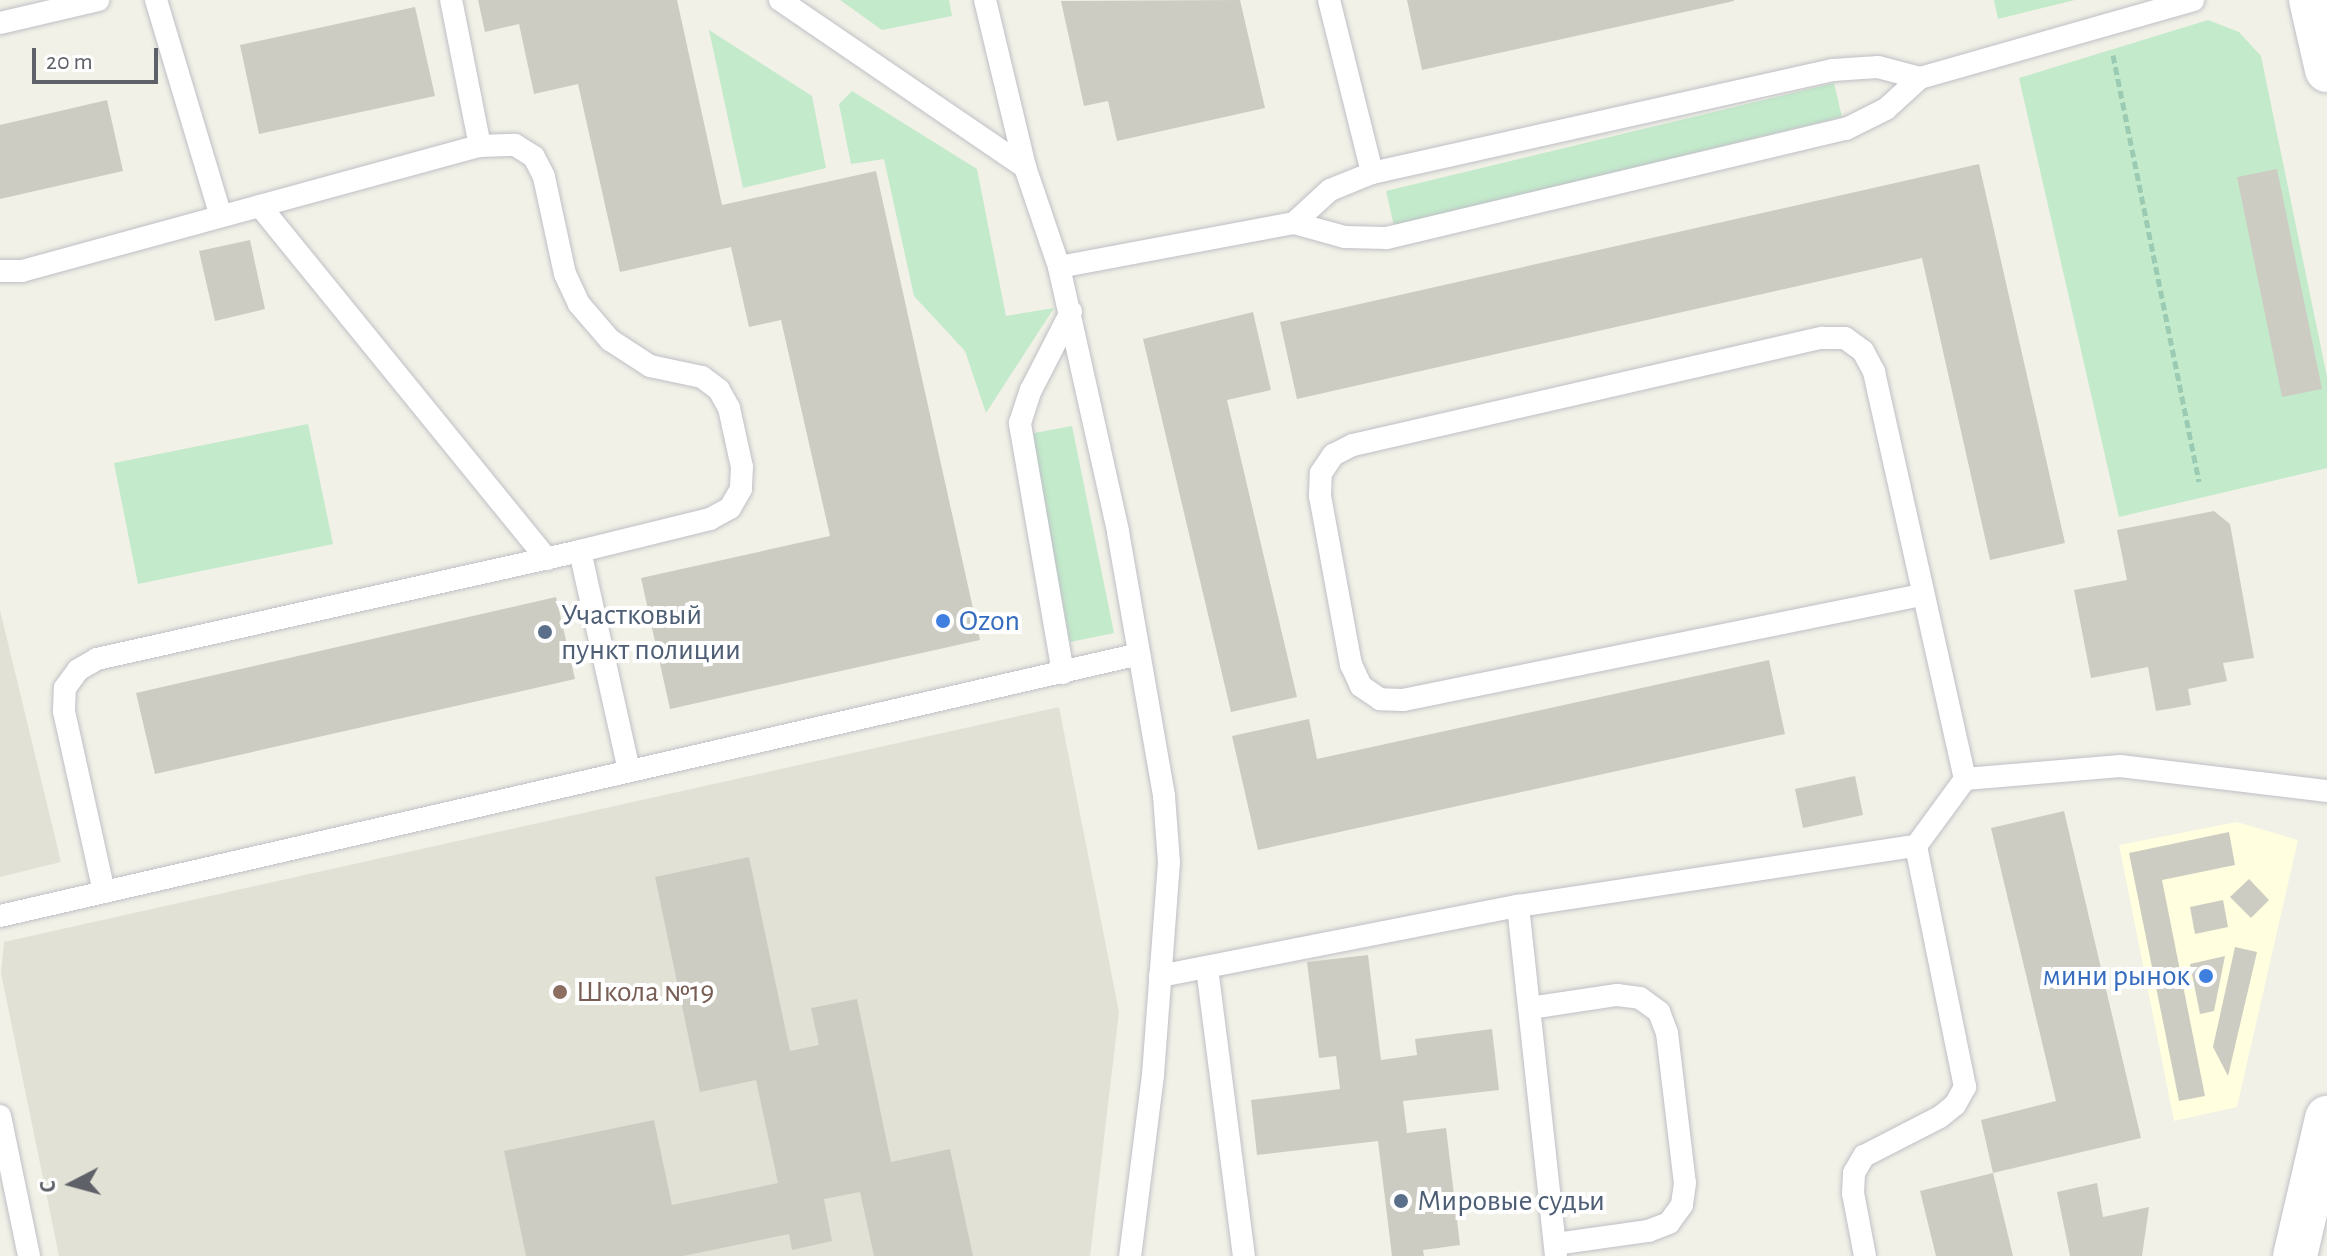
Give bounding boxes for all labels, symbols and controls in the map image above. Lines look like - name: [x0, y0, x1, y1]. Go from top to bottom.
- scale bar: [36, 32, 162, 82]
- text: 20 m: [46, 50, 93, 74]
- place label: Участковый пункт полиции: [561, 597, 741, 668]
- place label: Ozon: [959, 603, 1020, 639]
- marker: Ozon: [934, 612, 952, 630]
- marker: Участковый пункт полиции: [536, 623, 554, 641]
- place label: мини рынок: [2042, 958, 2190, 994]
- marker: мини рынок: [2197, 967, 2215, 985]
- place label: Школа №19: [576, 974, 714, 1010]
- marker: Школа №19: [551, 983, 569, 1001]
- north arrow: [32, 1144, 112, 1224]
- text: С: [37, 1179, 60, 1194]
- place label: Мировые судьи: [1417, 1183, 1605, 1219]
- marker: Мировые судьи: [1392, 1192, 1410, 1210]

